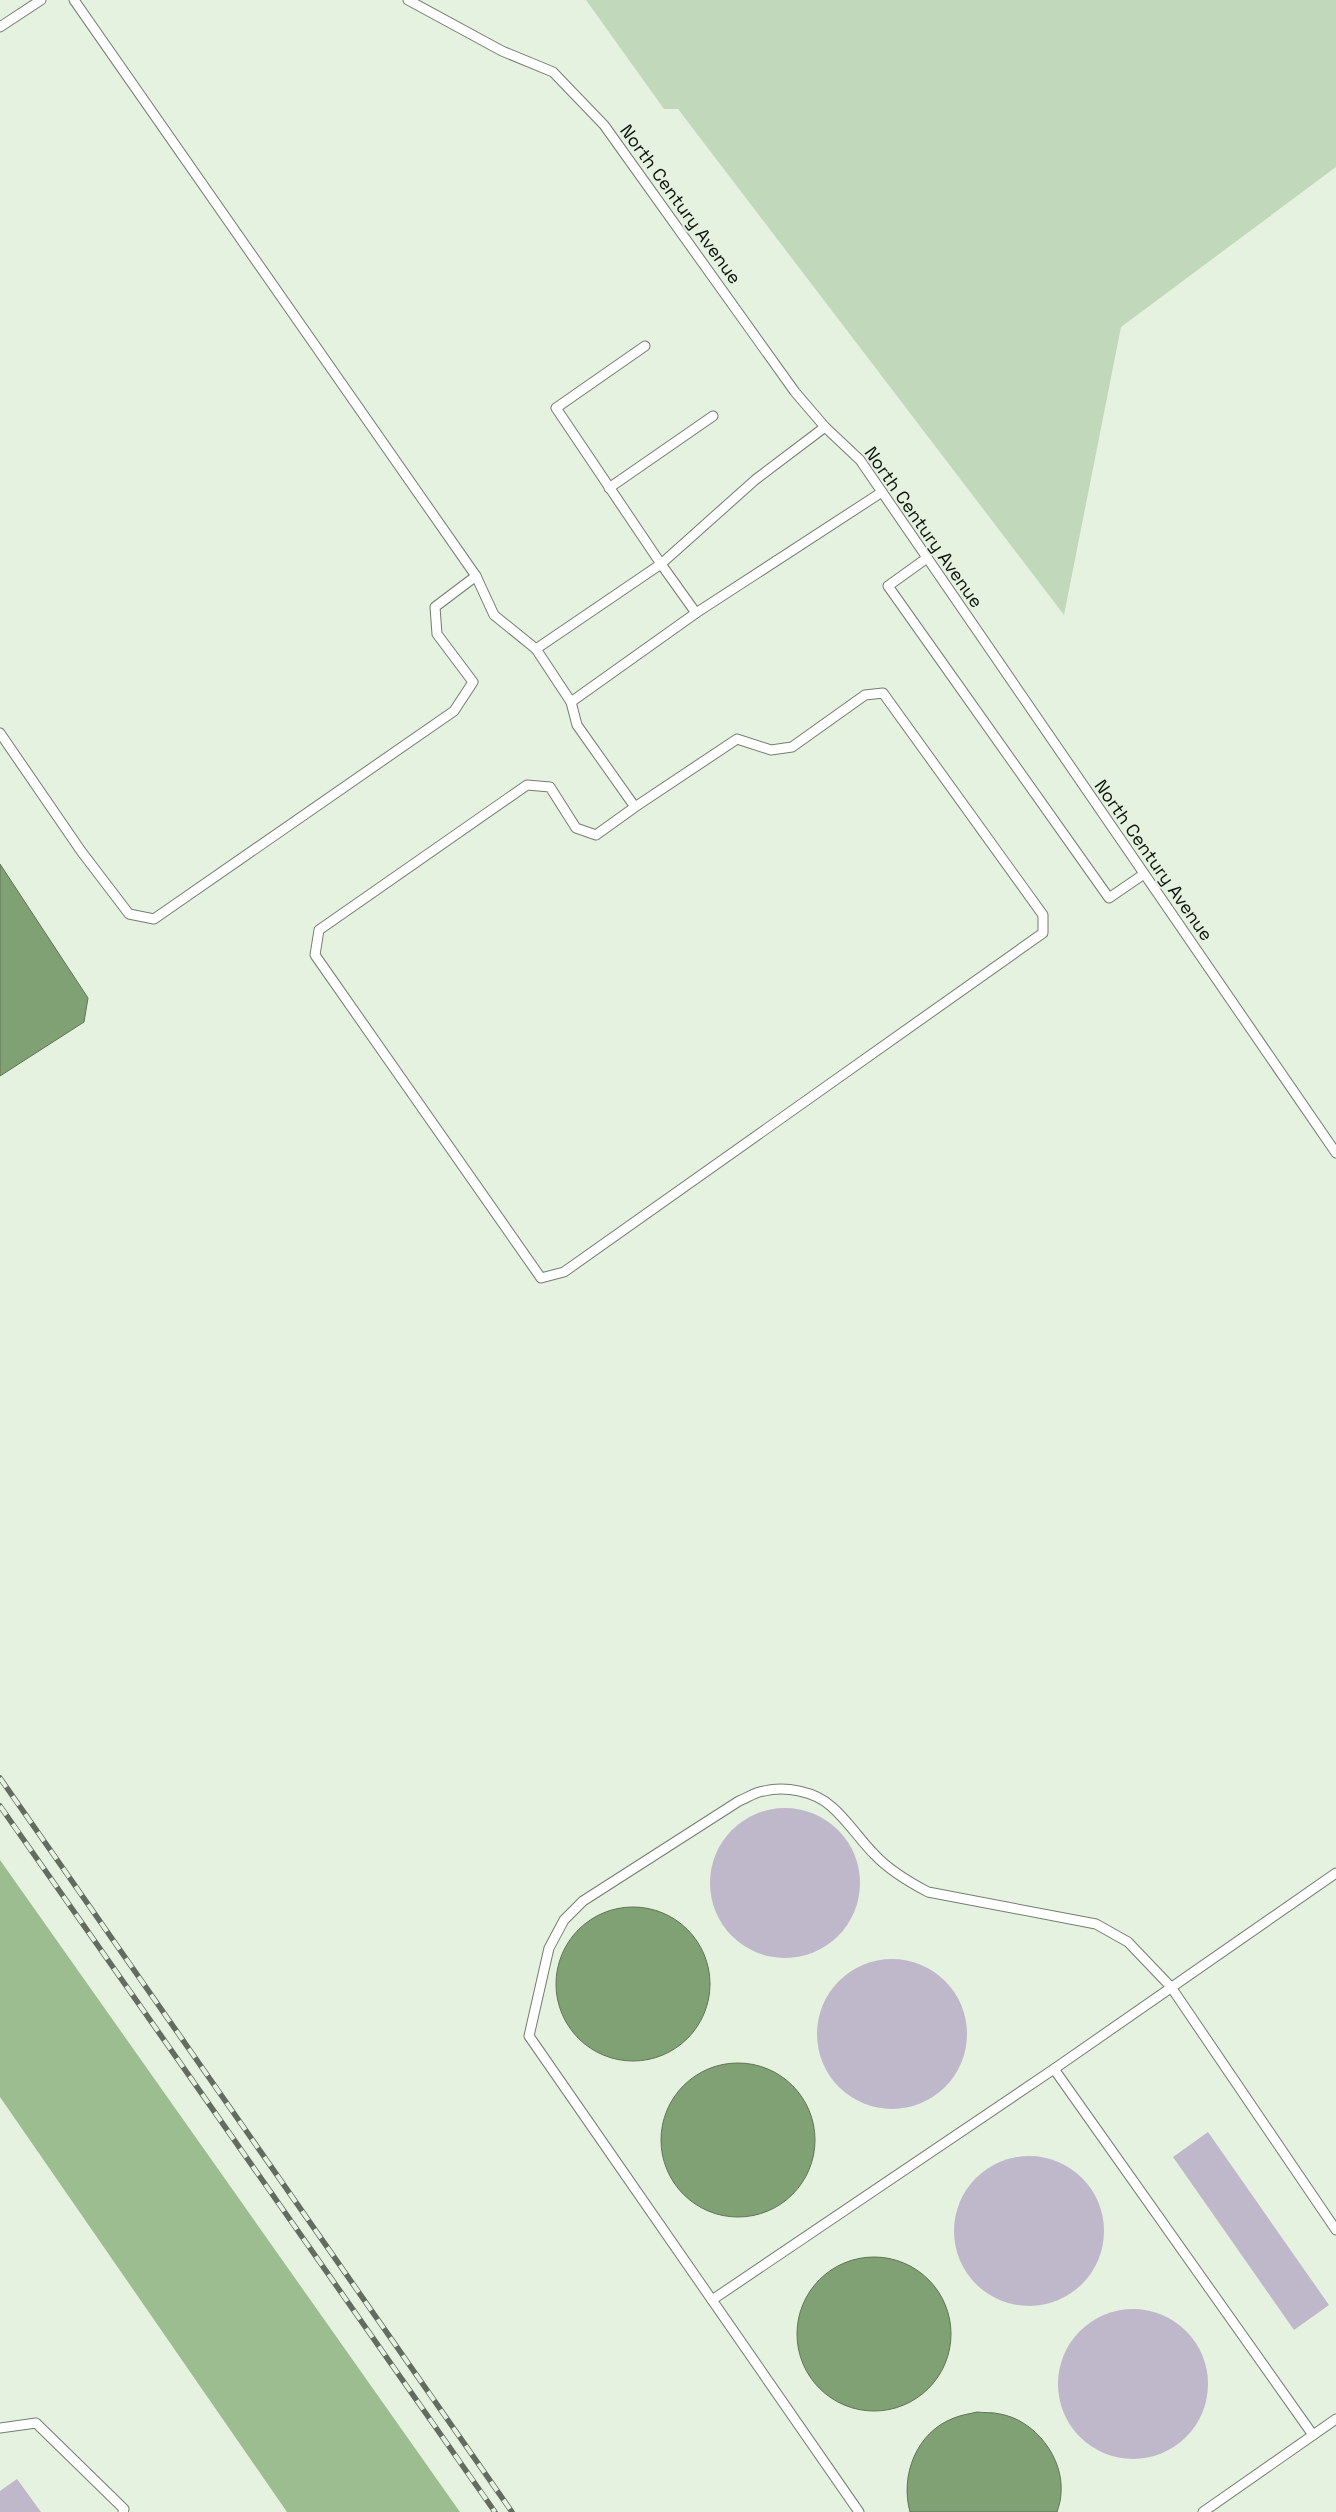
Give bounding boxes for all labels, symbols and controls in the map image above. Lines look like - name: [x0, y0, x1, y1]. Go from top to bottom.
- street label: North Century Avenue: [615, 120, 747, 288]
- street label: North Century Avenue: [860, 442, 988, 612]
- street label: North Century Avenue: [1090, 775, 1218, 945]

